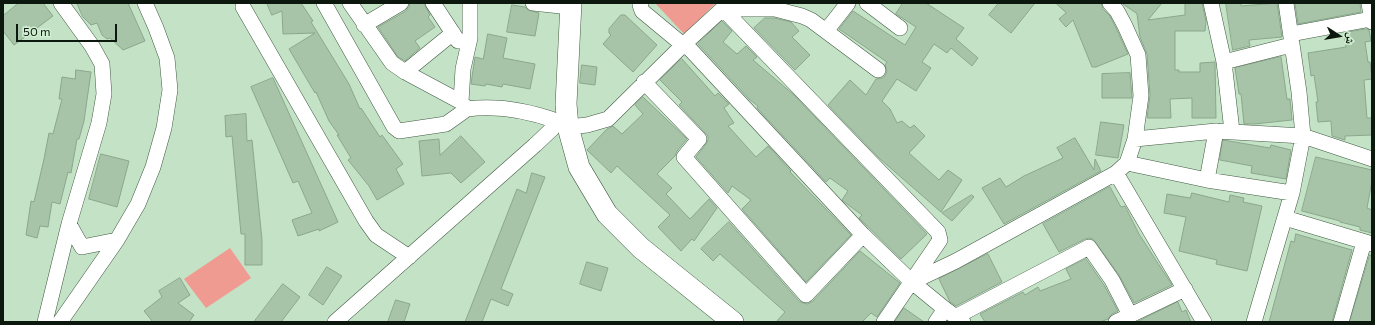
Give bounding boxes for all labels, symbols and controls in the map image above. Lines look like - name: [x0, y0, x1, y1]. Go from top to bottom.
- scale bar: [18, 16, 119, 42]
- north arrow: [1319, 16, 1359, 56]
- text: 50 m: [23, 24, 51, 38]
- text: ش: [1344, 32, 1359, 46]

